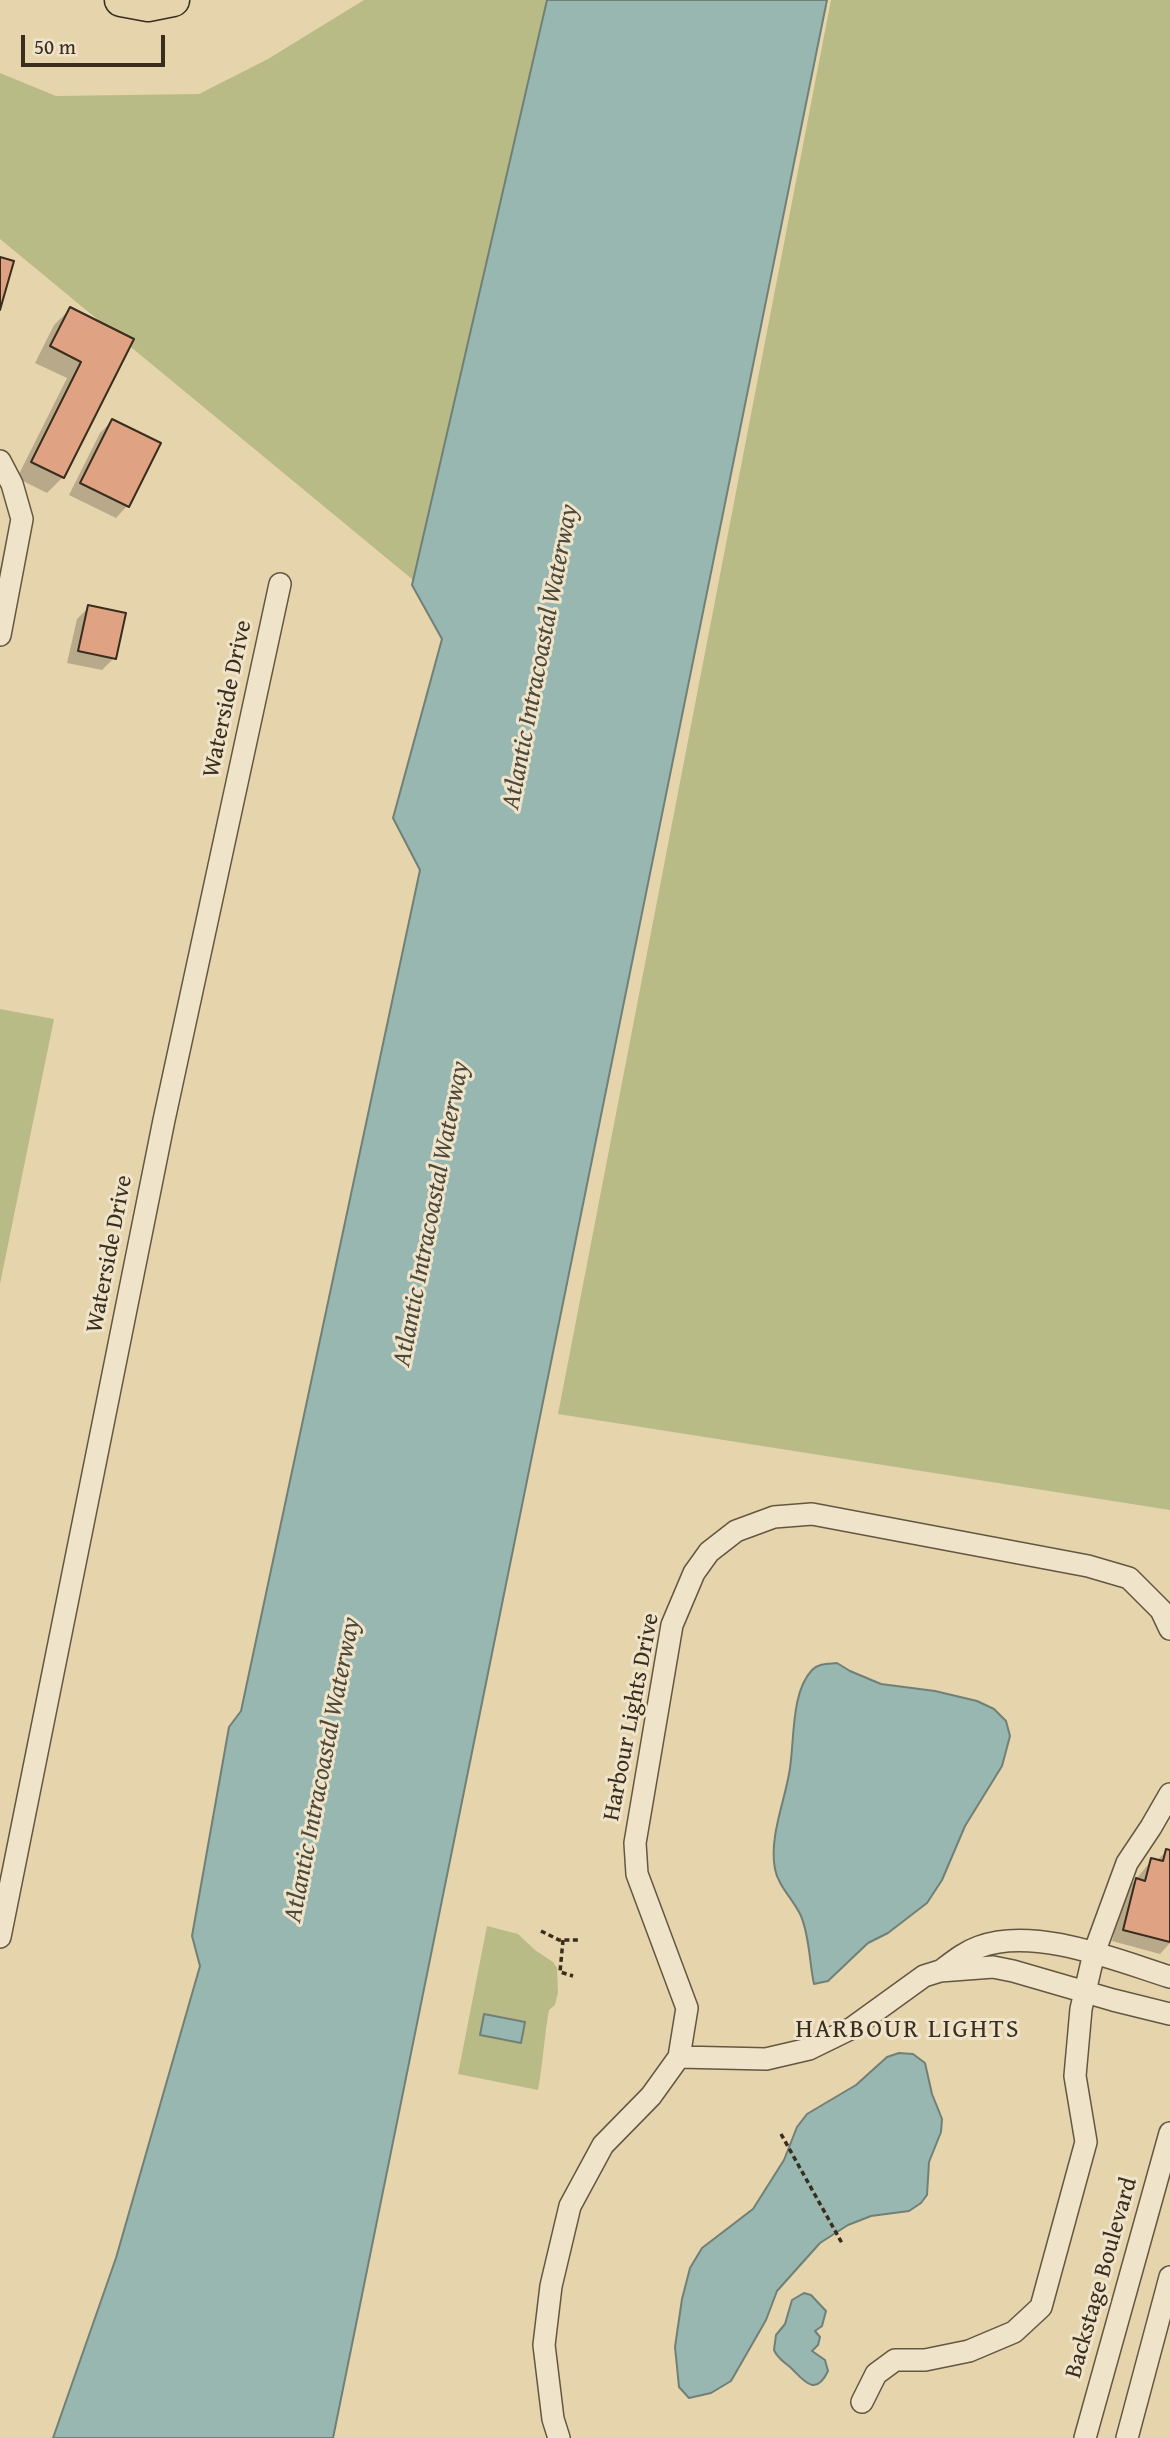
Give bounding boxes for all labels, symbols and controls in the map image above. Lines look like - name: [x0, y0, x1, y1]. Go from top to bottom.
- scale bar: [24, 21, 168, 65]
- text: 50 m: [34, 31, 76, 62]
- water label: Atlantic Intracoastal Waterway: [496, 502, 586, 812]
- street label: Waterside Drive: [197, 618, 259, 780]
- water label: Atlantic Intracoastal Waterway: [387, 1059, 477, 1369]
- street label: Waterside Drive: [81, 1173, 139, 1335]
- street label: Harbour Lights Drive: [598, 1611, 666, 1823]
- water label: Atlantic Intracoastal Waterway: [278, 1615, 368, 1925]
- district label: HARBOUR LIGHTS: [797, 2014, 1019, 2046]
- street label: Backstage Boulevard: [1060, 2174, 1144, 2382]

